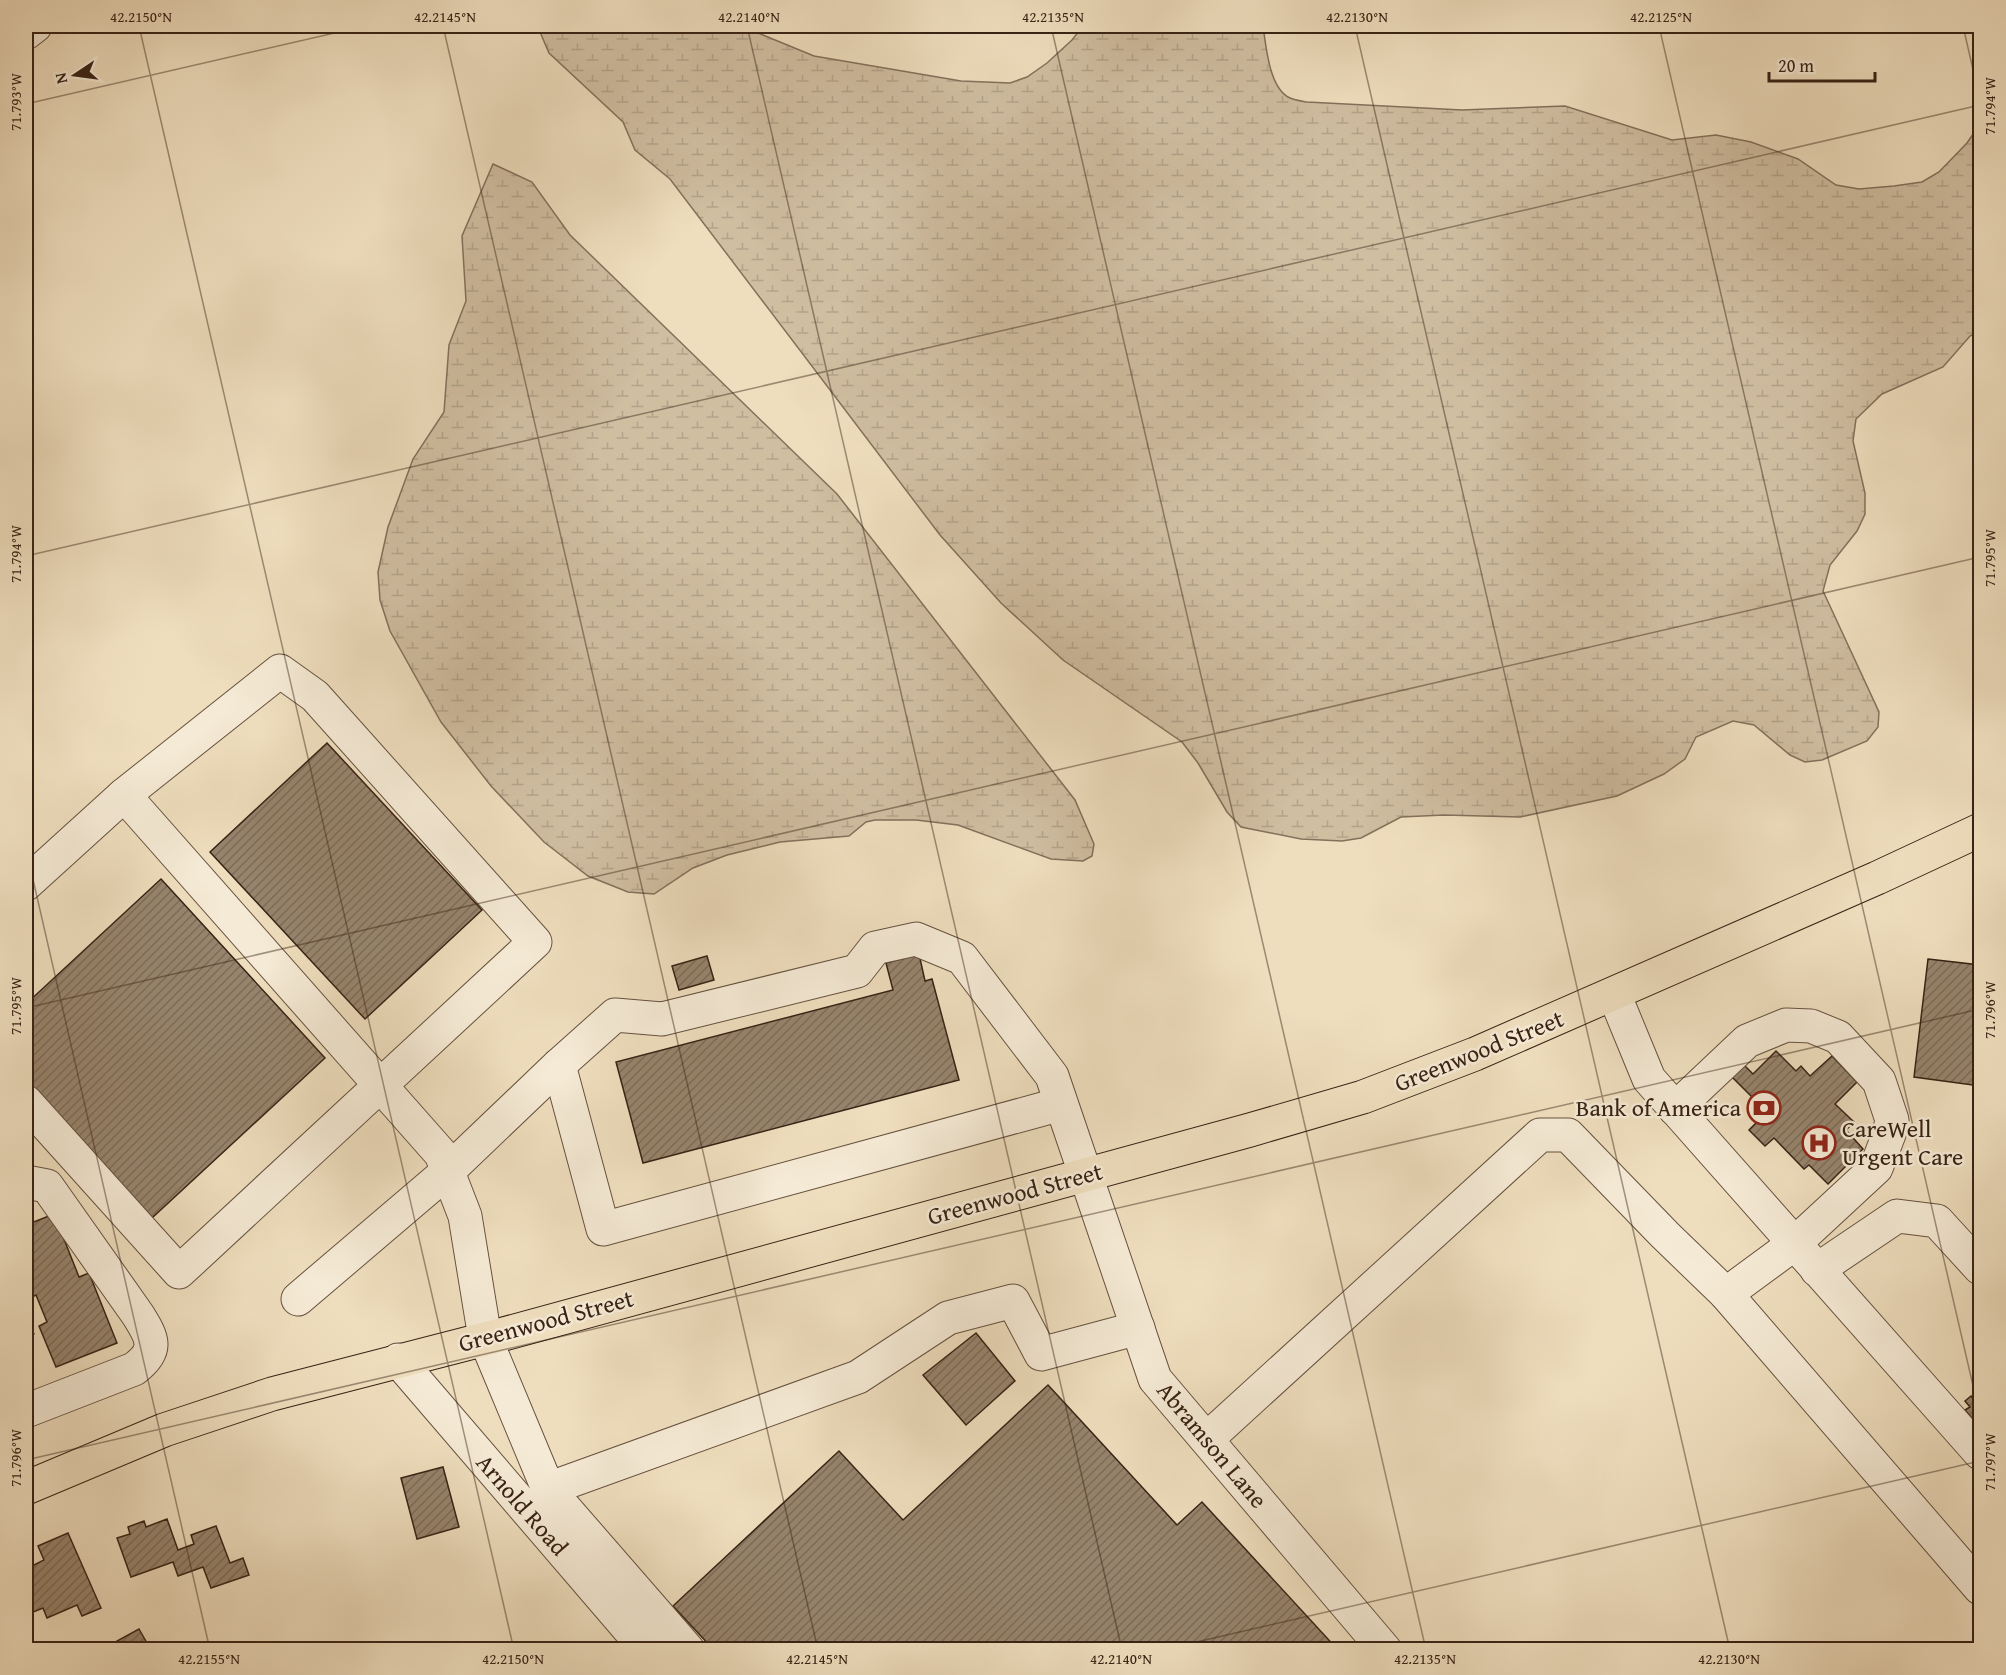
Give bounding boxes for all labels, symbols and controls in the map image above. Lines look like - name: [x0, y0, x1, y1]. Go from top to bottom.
- text: 42.2150°N: [110, 6, 172, 27]
- text: 42.2145°N: [414, 6, 476, 27]
- text: 42.2140°N: [718, 6, 780, 27]
- text: 42.2135°N: [1022, 6, 1084, 27]
- text: 42.2130°N: [1326, 6, 1388, 27]
- text: 42.2125°N: [1630, 6, 1692, 27]
- north arrow: [45, 45, 105, 105]
- scale bar: [1769, 45, 1876, 83]
- text: 20 m: [1778, 52, 1814, 79]
- text: N: [47, 70, 73, 86]
- text: 71.793°W: [5, 73, 26, 131]
- text: 71.794°W: [1979, 77, 2000, 135]
- text: 71.794°W: [5, 525, 26, 583]
- text: 71.795°W: [1979, 529, 2000, 587]
- text: 71.795°W: [5, 977, 26, 1035]
- text: 71.796°W: [1979, 981, 2000, 1039]
- street label: Greenwood Street: [1389, 1000, 1569, 1100]
- place label: Bank of America: [1576, 1090, 1742, 1125]
- bank icon: Bank of America: [1746, 1090, 1782, 1126]
- place label: CareWell Urgent Care: [1842, 1111, 1963, 1174]
- hospital icon: CareWell Urgent Care: [1801, 1125, 1837, 1161]
- street label: Greenwood Street: [924, 1153, 1107, 1234]
- street label: Greenwood Street: [455, 1280, 638, 1361]
- street label: Abramson Lane: [1149, 1374, 1276, 1516]
- text: 71.796°W: [5, 1429, 26, 1487]
- text: 71.797°W: [1979, 1433, 2000, 1491]
- street label: Arnold Road: [468, 1446, 577, 1564]
- text: 42.2155°N: [178, 1648, 240, 1669]
- text: 42.2150°N: [482, 1648, 544, 1669]
- text: 42.2145°N: [786, 1648, 848, 1669]
- text: 42.2140°N: [1090, 1648, 1152, 1669]
- text: 42.2135°N: [1394, 1648, 1456, 1669]
- text: 42.2130°N: [1698, 1648, 1760, 1669]

